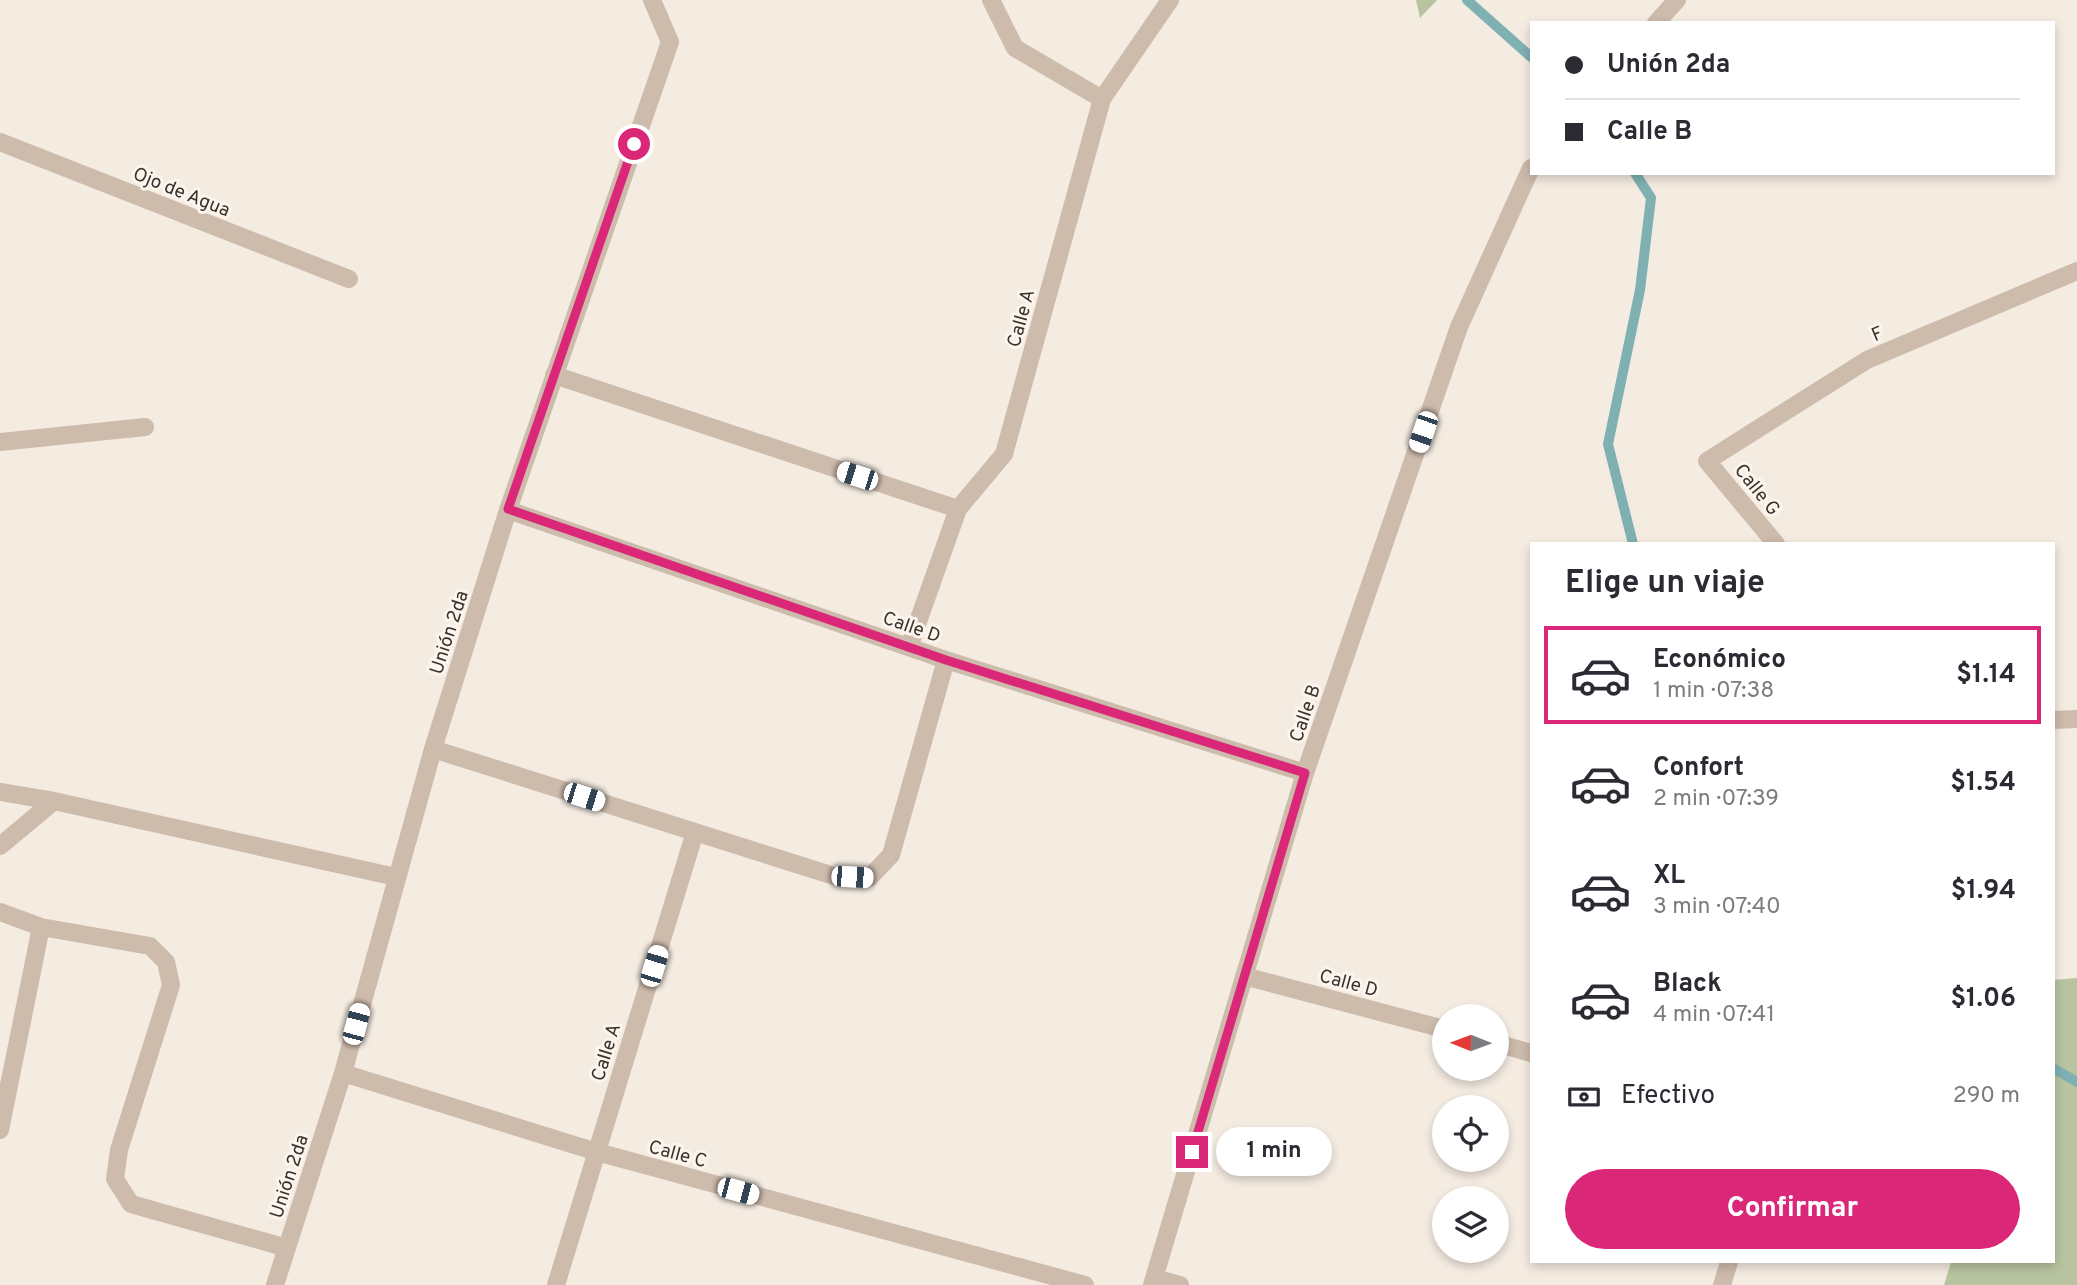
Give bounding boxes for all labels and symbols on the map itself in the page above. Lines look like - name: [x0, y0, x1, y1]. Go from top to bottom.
- route start: [618, 128, 650, 160]
- street label: Ojo de Agua: [129, 163, 233, 223]
- street label: Calle A: [1003, 287, 1041, 350]
- street label: F: [1868, 322, 1887, 348]
- car: [1407, 409, 1440, 455]
- street label: Calle G: [1728, 459, 1785, 521]
- car: [834, 460, 881, 492]
- street label: Unión 2da: [425, 588, 475, 678]
- street label: Calle D: [879, 607, 944, 649]
- street label: Calle B: [1285, 682, 1327, 746]
- car: [561, 781, 608, 813]
- car: [831, 865, 874, 889]
- car: [638, 943, 671, 989]
- street label: Calle D: [1316, 965, 1381, 1003]
- car: [341, 1001, 372, 1047]
- north arrow: [1432, 1004, 1508, 1082]
- street label: Calle A: [587, 1021, 627, 1084]
- callout: 1 min: [1216, 1128, 1332, 1176]
- street label: Unión 2da: [265, 1132, 315, 1222]
- street label: Calle C: [646, 1136, 709, 1174]
- route end: [1176, 1136, 1208, 1168]
- car: [715, 1175, 762, 1207]

